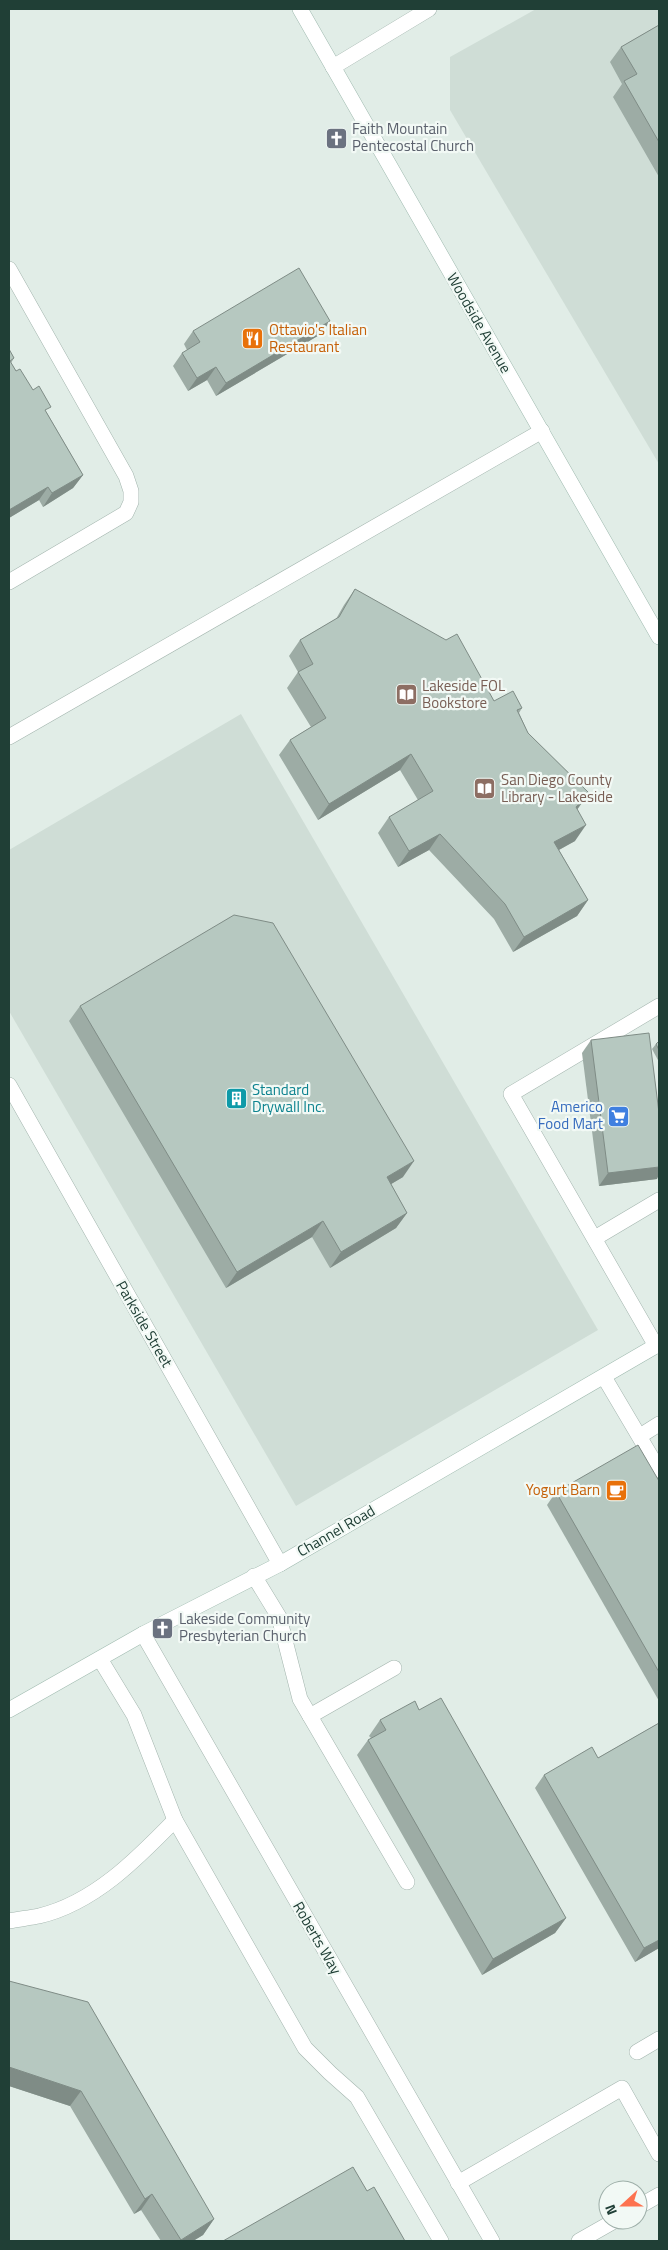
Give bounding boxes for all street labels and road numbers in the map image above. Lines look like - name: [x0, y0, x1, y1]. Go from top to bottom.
- street label: Woodside Avenue: [441, 268, 518, 377]
- street label: Parkside Street: [110, 1276, 179, 1372]
- street label: Channel Road: [292, 1499, 379, 1562]
- street label: Roberts Way: [287, 1897, 348, 1979]

